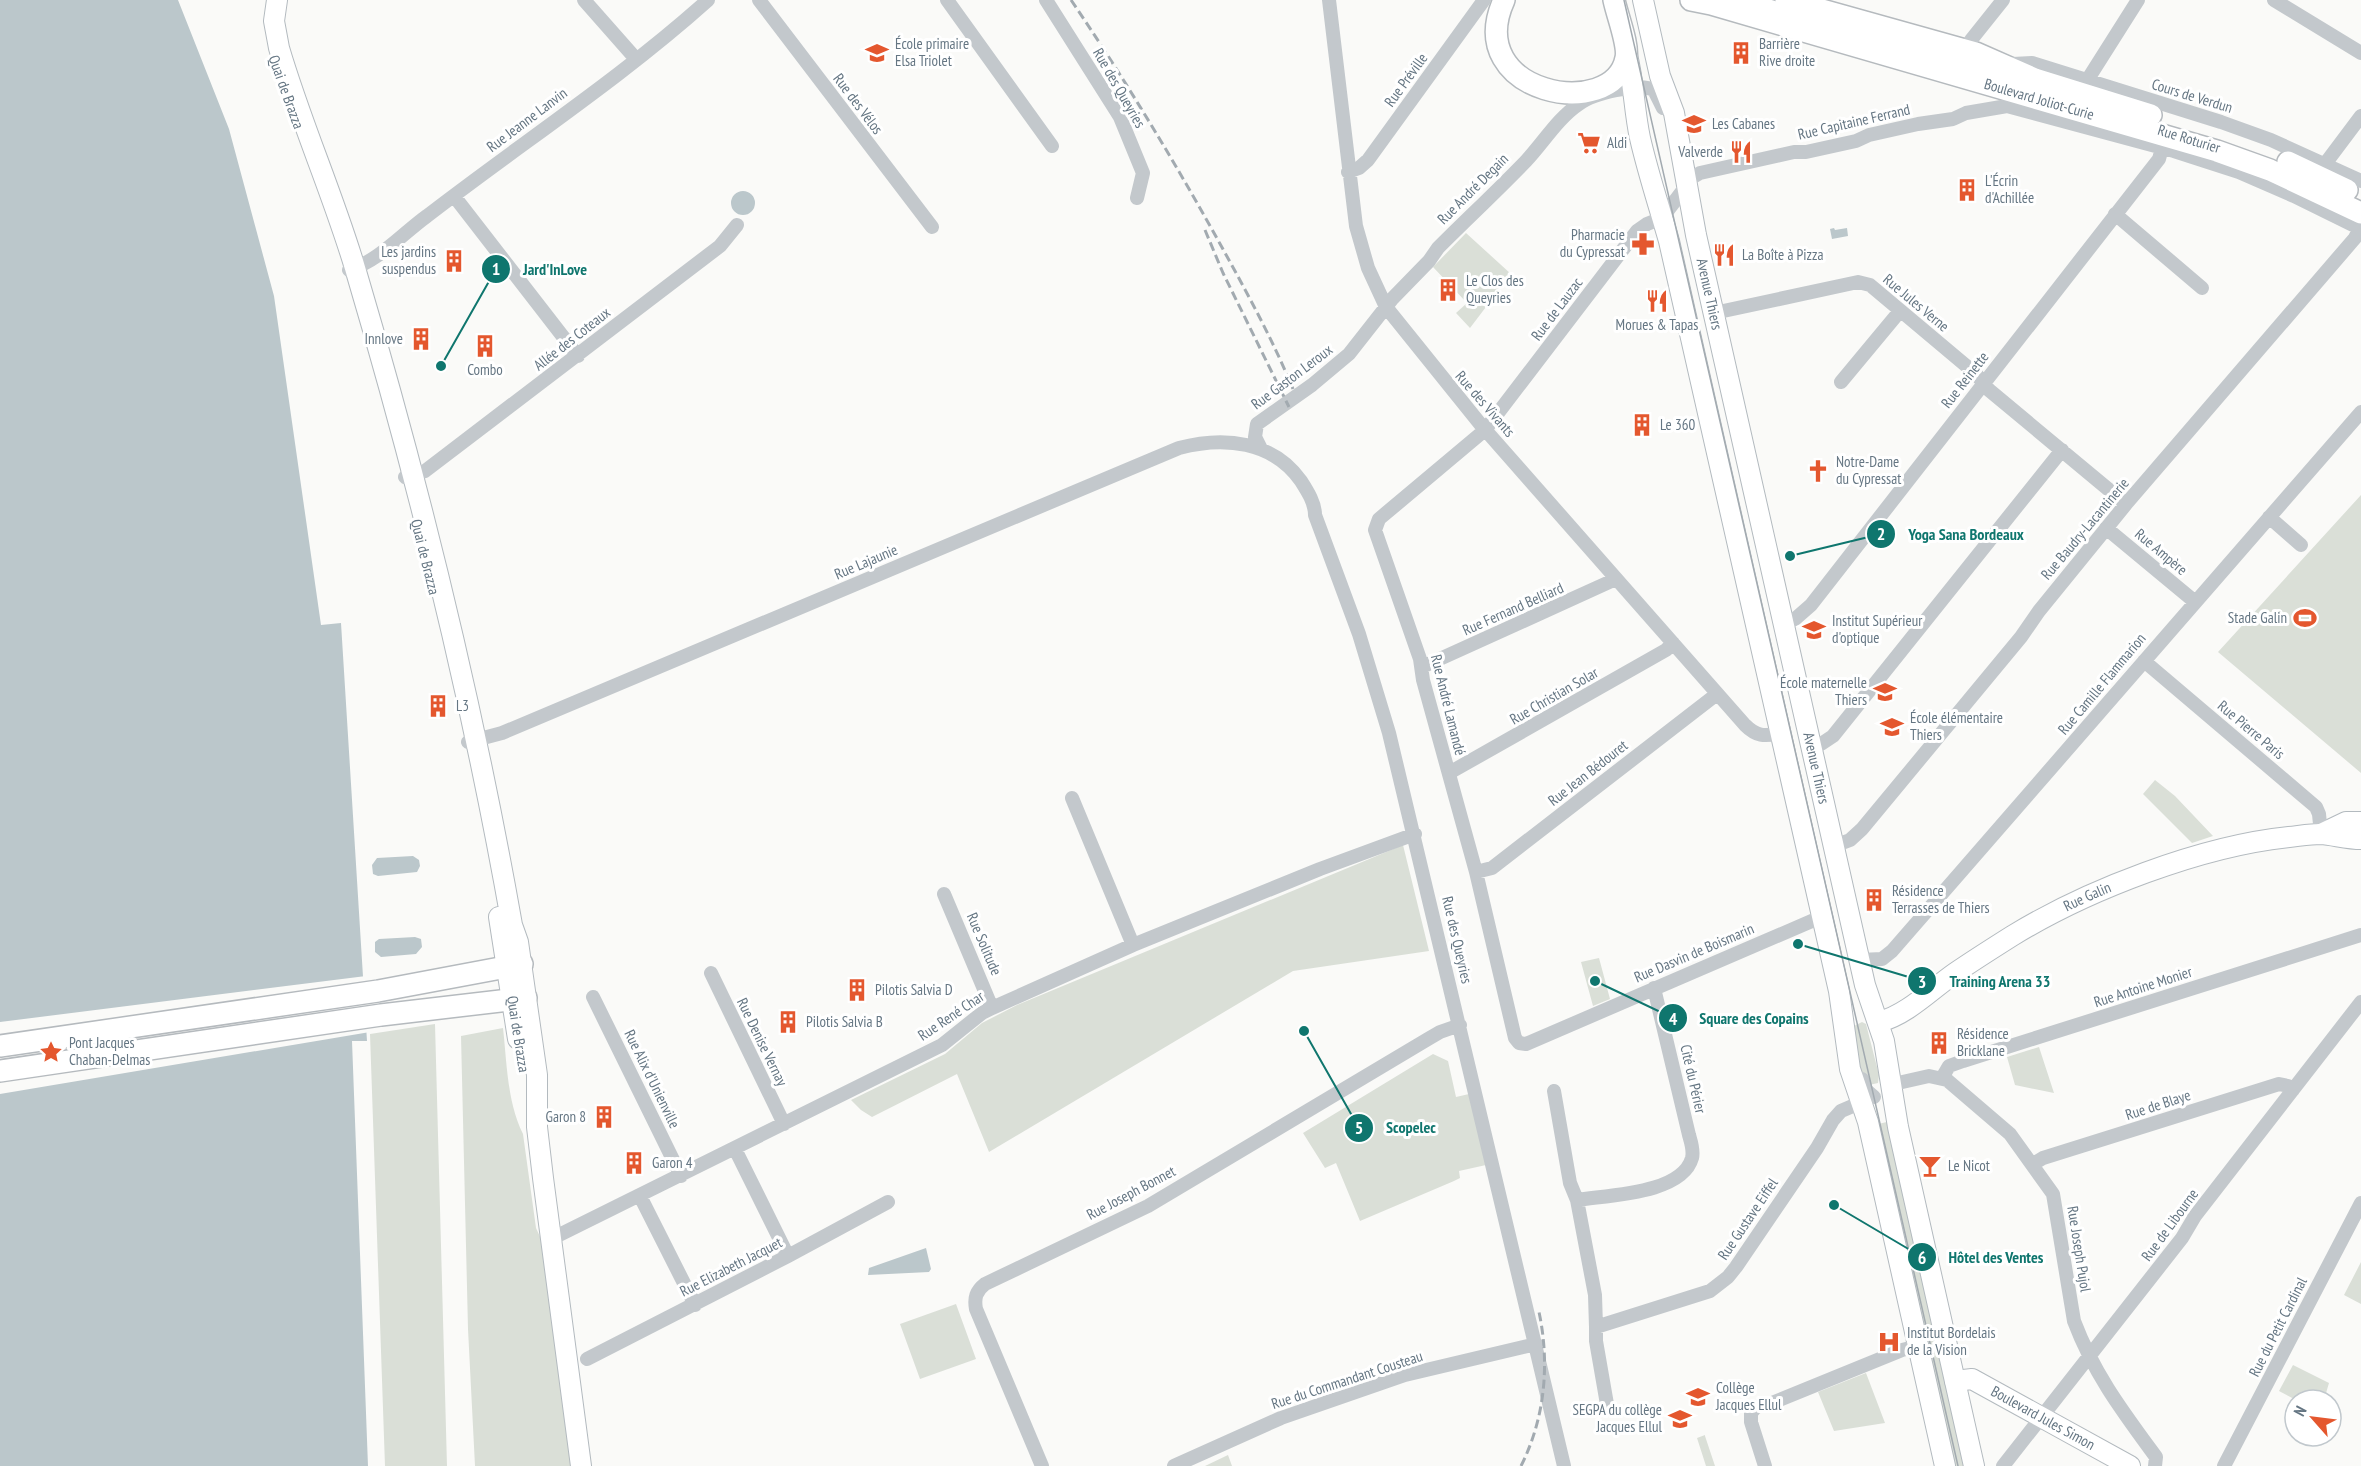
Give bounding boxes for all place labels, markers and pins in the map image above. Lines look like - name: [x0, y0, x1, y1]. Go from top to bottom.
- place label: École primaire Elsa Triolet: [895, 34, 969, 70]
- place label: Barrière Rive droite: [1759, 34, 1815, 70]
- school or university icon: École primaire Elsa Triolet: [864, 40, 890, 66]
- building icon: Barrière Rive droite: [1728, 40, 1754, 66]
- school or university icon: Les Cabanes: [1681, 111, 1707, 137]
- place label: Les Cabanes: [1712, 114, 1775, 133]
- supermarket icon: Aldi: [1576, 130, 1602, 156]
- place label: Aldi: [1607, 133, 1627, 152]
- restaurant icon: Valverde: [1728, 139, 1754, 165]
- place label: Valverde: [1677, 142, 1723, 161]
- place label: L'Écrin d'Achillée: [1985, 171, 2034, 207]
- building icon: L'Écrin d'Achillée: [1954, 177, 1980, 203]
- place label: Pharmacie du Cypressat: [1560, 225, 1625, 261]
- pharmacy icon: Pharmacie du Cypressat: [1630, 231, 1656, 257]
- place label: Les jardins suspendus: [381, 242, 436, 278]
- restaurant icon: La Boîte à Pizza: [1711, 242, 1737, 268]
- place label: La Boîte à Pizza: [1742, 245, 1823, 264]
- building icon: Les jardins suspendus: [441, 248, 467, 274]
- callout: Jard'InLove: [481, 252, 599, 286]
- place label: Le Clos des Queyries: [1466, 271, 1524, 307]
- building icon: Le Clos des Queyries: [1435, 277, 1461, 303]
- restaurant icon: Morues & Tapas: [1644, 288, 1670, 314]
- place label: Morues & Tapas: [1616, 315, 1698, 334]
- building icon: Innlove: [408, 326, 434, 352]
- place label: Innlove: [364, 329, 403, 348]
- building icon: Combo: [472, 333, 498, 359]
- place label: Combo: [467, 360, 503, 379]
- building icon: Le 360: [1629, 412, 1655, 438]
- place label: Le 360: [1660, 415, 1695, 434]
- place label: Notre-Dame du Cypressat: [1836, 452, 1901, 488]
- church icon: Notre-Dame du Cypressat: [1805, 458, 1831, 484]
- callout: Yoga Sana Bordeaux: [1866, 517, 2036, 551]
- sports icon: Stade Galin: [2292, 605, 2318, 631]
- place label: Stade Galin: [2228, 608, 2287, 627]
- place label: Institut Supérieur d'optique: [1832, 611, 1923, 647]
- school or university icon: Institut Supérieur d'optique: [1801, 617, 1827, 643]
- place label: École maternelle Thiers: [1780, 673, 1867, 709]
- school or university icon: École maternelle Thiers: [1872, 679, 1898, 705]
- building icon: L3: [425, 693, 451, 719]
- place label: L3: [456, 696, 469, 715]
- place label: École élémentaire Thiers: [1910, 708, 2003, 744]
- school or university icon: École élémentaire Thiers: [1879, 714, 1905, 740]
- place label: Résidence Terrasses de Thiers: [1892, 881, 1990, 917]
- building icon: Résidence Terrasses de Thiers: [1861, 887, 1887, 913]
- callout: Training Arena 33: [1907, 964, 2063, 998]
- building icon: Pilotis Salvia D: [844, 977, 870, 1003]
- place label: Pilotis Salvia D: [875, 980, 953, 999]
- callout: Square des Copains: [1658, 1001, 1821, 1035]
- building icon: Pilotis Salvia B: [775, 1009, 801, 1035]
- place label: Pilotis Salvia B: [806, 1012, 883, 1031]
- place label: Résidence Bricklane: [1957, 1024, 2009, 1060]
- building icon: Résidence Bricklane: [1926, 1030, 1952, 1056]
- place label: Pont Jacques Chaban-Delmas: [69, 1033, 150, 1069]
- place icon: Pont Jacques Chaban-Delmas: [38, 1039, 64, 1065]
- building icon: Garon 8: [591, 1104, 617, 1130]
- place label: Garon 8: [546, 1107, 586, 1126]
- callout: Scopelec: [1344, 1111, 1448, 1145]
- building icon: Garon 4: [621, 1150, 647, 1176]
- place label: Garon 4: [652, 1153, 693, 1172]
- bar icon: Le Nicot: [1917, 1153, 1943, 1179]
- place label: Le Nicot: [1948, 1156, 1990, 1175]
- callout: Hôtel des Ventes: [1907, 1240, 2056, 1274]
- place label: Institut Bordelais de la Vision: [1907, 1323, 1996, 1359]
- hospital icon: Institut Bordelais de la Vision: [1876, 1329, 1902, 1355]
- place label: Collège Jacques Ellul: [1715, 1378, 1782, 1414]
- school or university icon: Collège Jacques Ellul: [1685, 1384, 1711, 1410]
- place label: SEGPA du collège Jacques Ellul: [1573, 1400, 1662, 1436]
- school or university icon: SEGPA du collège Jacques Ellul: [1667, 1406, 1693, 1432]

